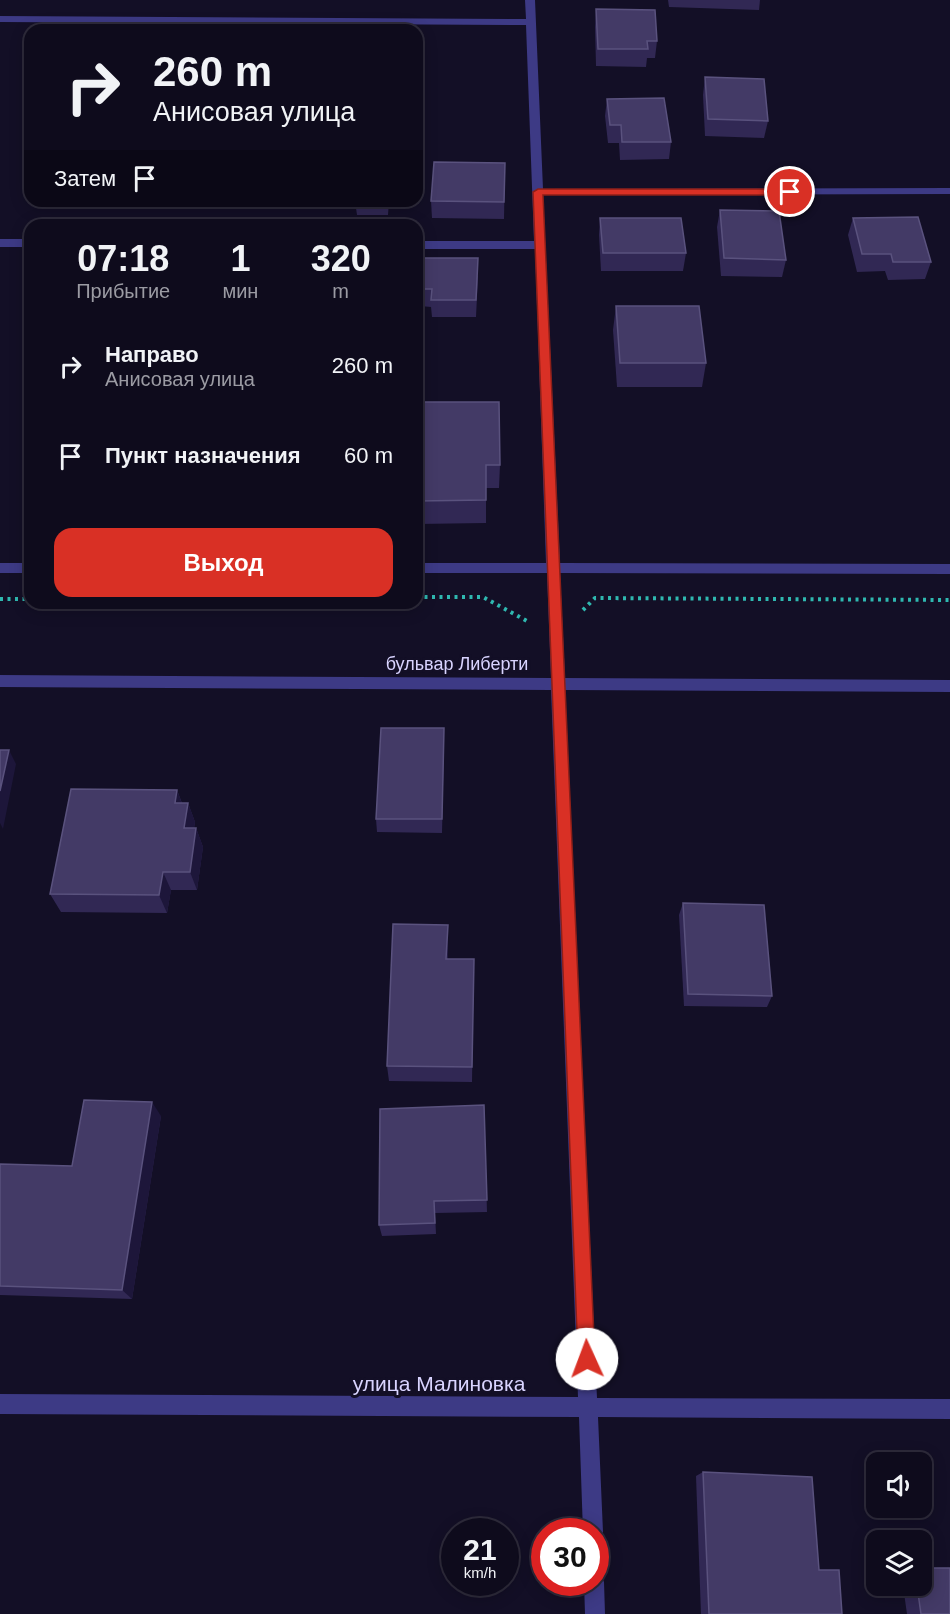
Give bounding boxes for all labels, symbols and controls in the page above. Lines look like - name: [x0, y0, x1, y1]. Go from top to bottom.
- icon: right: [54, 48, 132, 126]
- text: 260 m: [153, 48, 272, 95]
- text: Анисовая улица: [153, 97, 355, 127]
- icon: arrive: [128, 162, 161, 195]
- text: Затем: [54, 166, 116, 191]
- pin: [764, 166, 815, 217]
- icon: arrive: [773, 175, 806, 208]
- text: 07:18: [77, 238, 169, 279]
- text: 1: [230, 238, 250, 279]
- text: 320: [311, 238, 371, 279]
- text: Прибытие: [76, 280, 170, 302]
- text: мин: [222, 280, 258, 302]
- text: m: [332, 280, 349, 302]
- text: Направо: [105, 342, 199, 367]
- icon: right: [54, 350, 87, 383]
- text: 260 m: [332, 353, 393, 378]
- text: Анисовая улица: [105, 368, 255, 390]
- icon: arrive: [54, 440, 87, 473]
- text: Пункт назначения: [105, 443, 301, 468]
- text: 60 m: [344, 443, 393, 468]
- button: Выход: [54, 528, 393, 597]
- street label: бульвар Либерти: [386, 654, 528, 674]
- position arrow: [555, 1327, 619, 1391]
- street label: улица Малиновка: [353, 1372, 526, 1395]
- map controls: [866, 1452, 932, 1596]
- button: sound: [866, 1452, 932, 1518]
- speed limit sign: 30: [531, 1518, 609, 1596]
- button: layers: [866, 1530, 932, 1596]
- text: 21: [463, 1533, 497, 1566]
- text: km/h: [464, 1564, 496, 1581]

